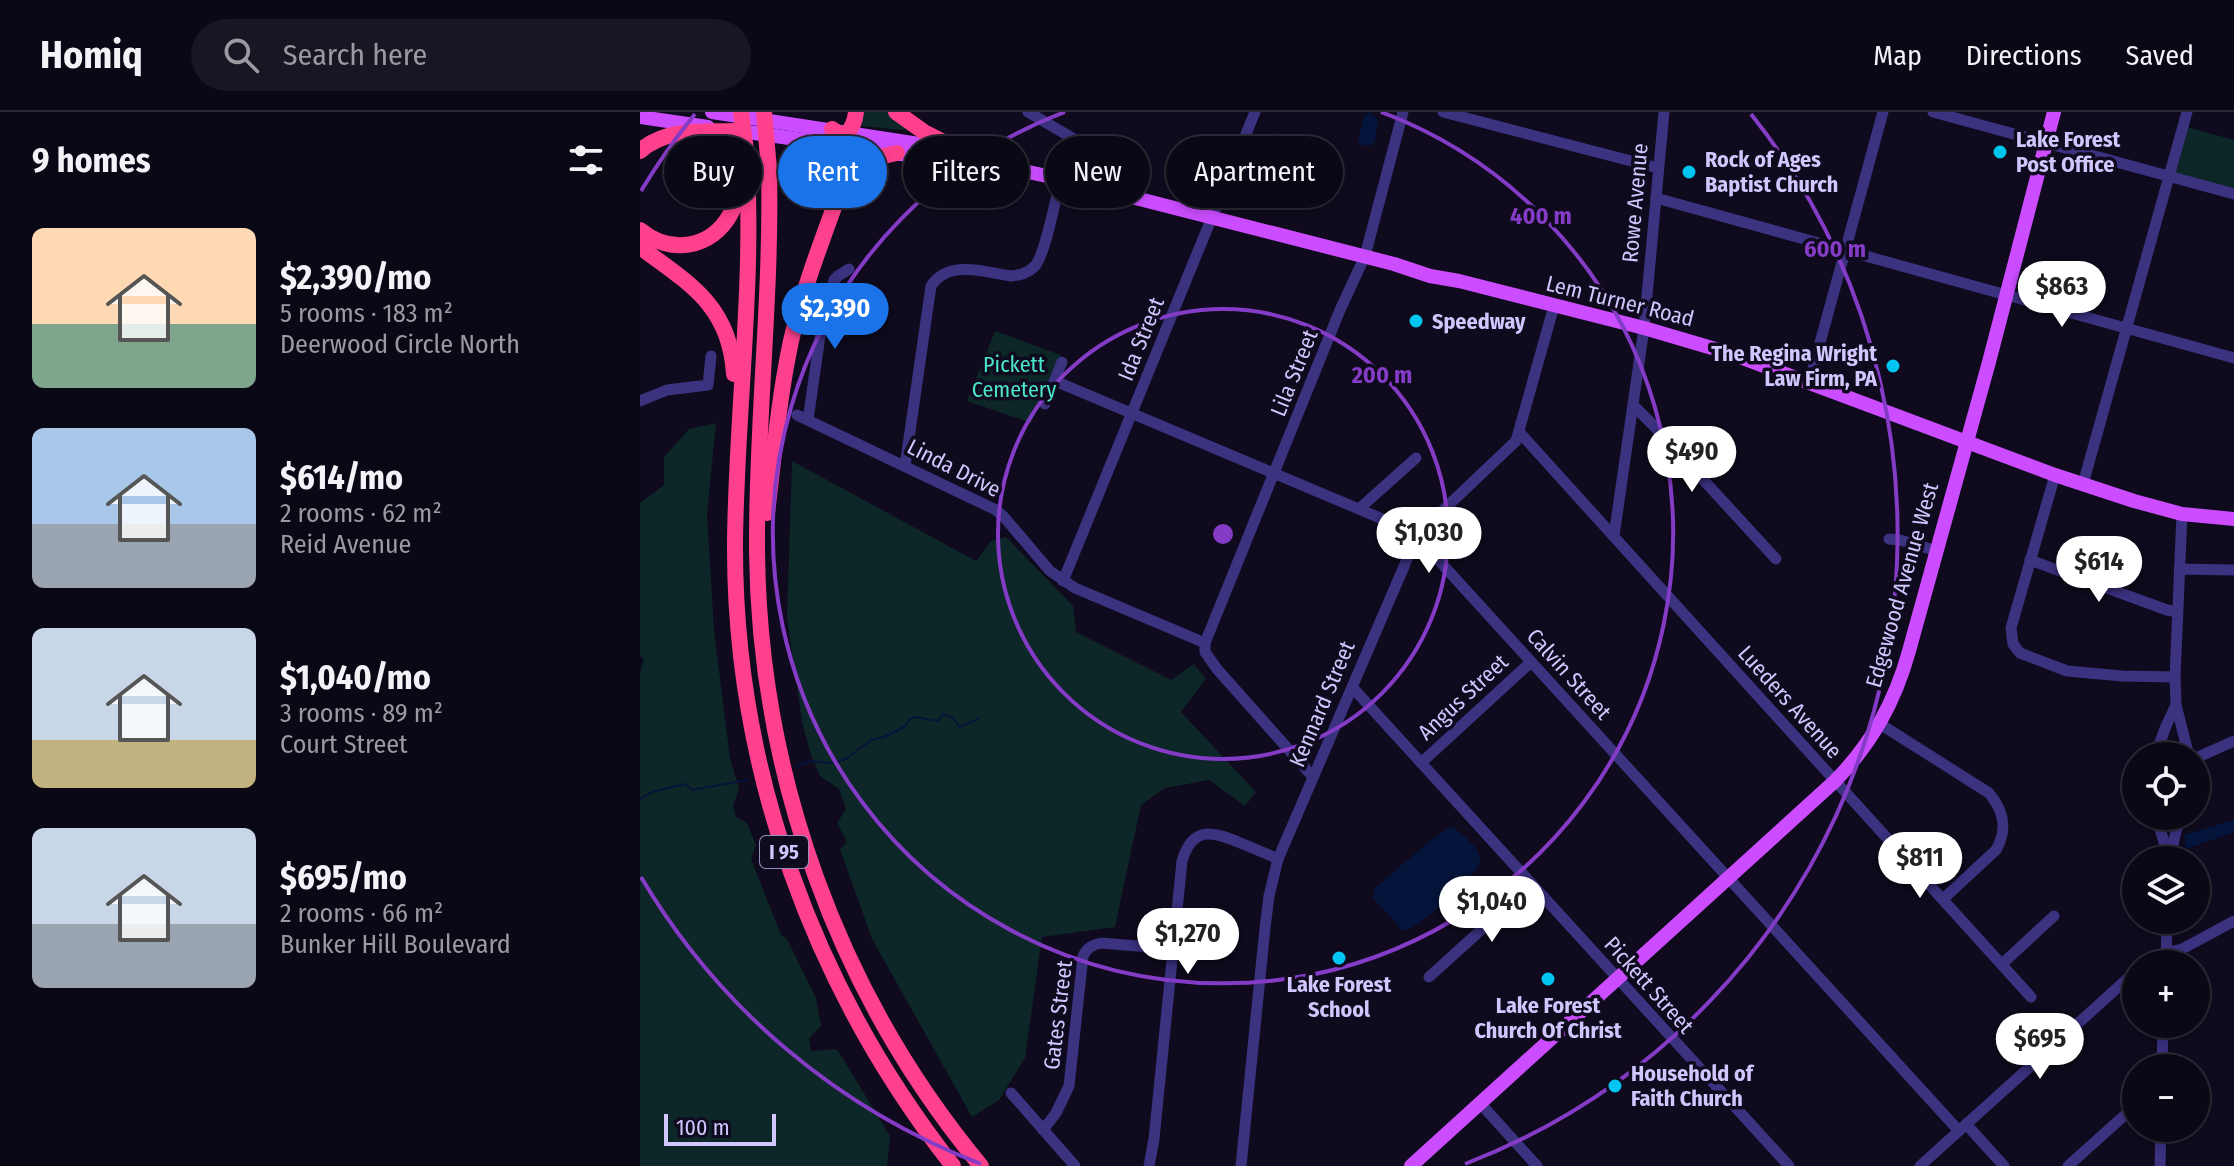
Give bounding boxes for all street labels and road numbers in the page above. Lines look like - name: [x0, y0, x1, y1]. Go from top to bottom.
- street label: Rowe Avenue: [1616, 142, 1654, 264]
- street label: Lem Turner Road: [1543, 270, 1697, 332]
- street label: Ida Street: [1112, 293, 1170, 385]
- street label: Lila Street: [1264, 325, 1324, 420]
- street label: Linda Drive: [903, 433, 1005, 503]
- street label: Edgewood Avenue West: [1860, 479, 1944, 691]
- street label: Calvin Street: [1521, 623, 1617, 726]
- street label: Kennard Street: [1283, 636, 1361, 771]
- street label: Lueders Avenue: [1732, 640, 1848, 764]
- street label: Angus Street: [1412, 648, 1514, 746]
- road number: I 95: [760, 836, 808, 868]
- street label: Pickett Street: [1598, 931, 1700, 1040]
- street label: Gates Street: [1038, 958, 1078, 1071]

